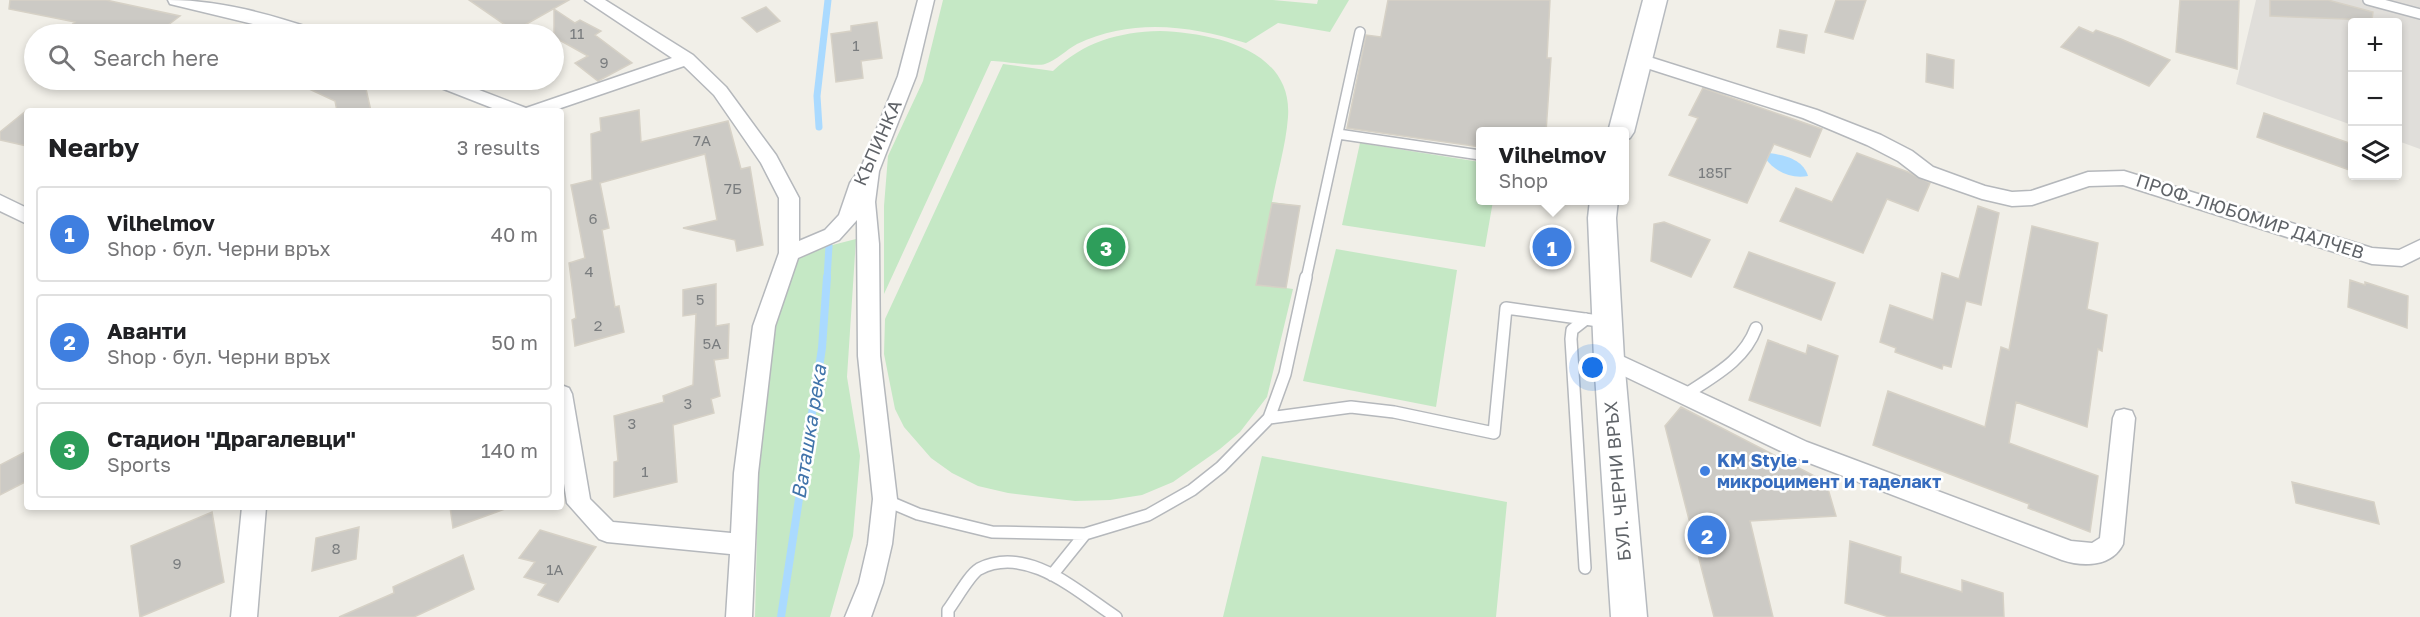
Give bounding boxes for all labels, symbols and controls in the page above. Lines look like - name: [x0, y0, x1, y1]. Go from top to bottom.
- map controls: [2348, 18, 2402, 180]
- button: +: [2348, 18, 2402, 72]
- search box: [24, 24, 564, 90]
- house number: 11: [570, 24, 584, 42]
- house number: 1: [852, 36, 860, 54]
- icon: search: [45, 41, 78, 74]
- text: Search here: [93, 44, 219, 71]
- house number: 9: [599, 53, 609, 71]
- button: −: [2348, 72, 2402, 126]
- street label: КЪПИНКА: [848, 96, 906, 189]
- button: layers: [2348, 126, 2402, 180]
- popup: [1476, 127, 1629, 205]
- house number: 7А: [693, 131, 711, 149]
- text: Nearby: [48, 132, 139, 163]
- text: 3 results: [457, 135, 540, 159]
- text: Vilhelmov: [1499, 141, 1606, 168]
- house number: 185Г: [1698, 163, 1732, 181]
- text: Shop: [1499, 168, 1548, 192]
- street label: ПРОФ. ЛЮБОМИР ДАЛЧЕВ: [2134, 169, 2367, 263]
- house number: 7Б: [724, 179, 742, 197]
- text: Vilhelmov: [107, 209, 215, 236]
- house number: 6: [588, 209, 598, 227]
- text: 1: [64, 222, 75, 246]
- text: 40 m: [491, 222, 538, 246]
- pin: 3: [1086, 224, 1126, 270]
- pin: 1: [1532, 224, 1572, 270]
- text: Shop · бул. Черни връх: [107, 236, 330, 260]
- house number: 4: [584, 262, 594, 280]
- house number: 5: [696, 290, 704, 308]
- house number: 2: [594, 316, 602, 334]
- text: Аванти: [107, 317, 186, 344]
- text: 2: [63, 330, 76, 354]
- text: 50 m: [491, 330, 538, 354]
- house number: 5А: [703, 334, 721, 352]
- text: Shop · бул. Черни връх: [107, 344, 330, 368]
- your location: [1578, 353, 1607, 382]
- water label: Ваташка река: [786, 362, 831, 501]
- house number: 3: [684, 394, 692, 412]
- street label: БУЛ. ЧЕРНИ ВРЪХ: [1599, 400, 1635, 562]
- house number: 3: [628, 414, 636, 432]
- text: Стадион "Драгалевци": [107, 425, 356, 452]
- text: 3: [63, 438, 76, 462]
- text: 140 m: [481, 438, 538, 462]
- place label: KM Style - микроцимент и таделакт: [1717, 449, 1941, 492]
- text: Sports: [107, 452, 171, 476]
- house number: 1: [641, 462, 649, 480]
- marker: KM Style - микроцимент и таделакт: [1698, 464, 1712, 478]
- pin: 2: [1688, 512, 1726, 558]
- house number: 8: [331, 539, 341, 557]
- house number: 9: [172, 554, 182, 572]
- house number: 1А: [546, 560, 564, 578]

